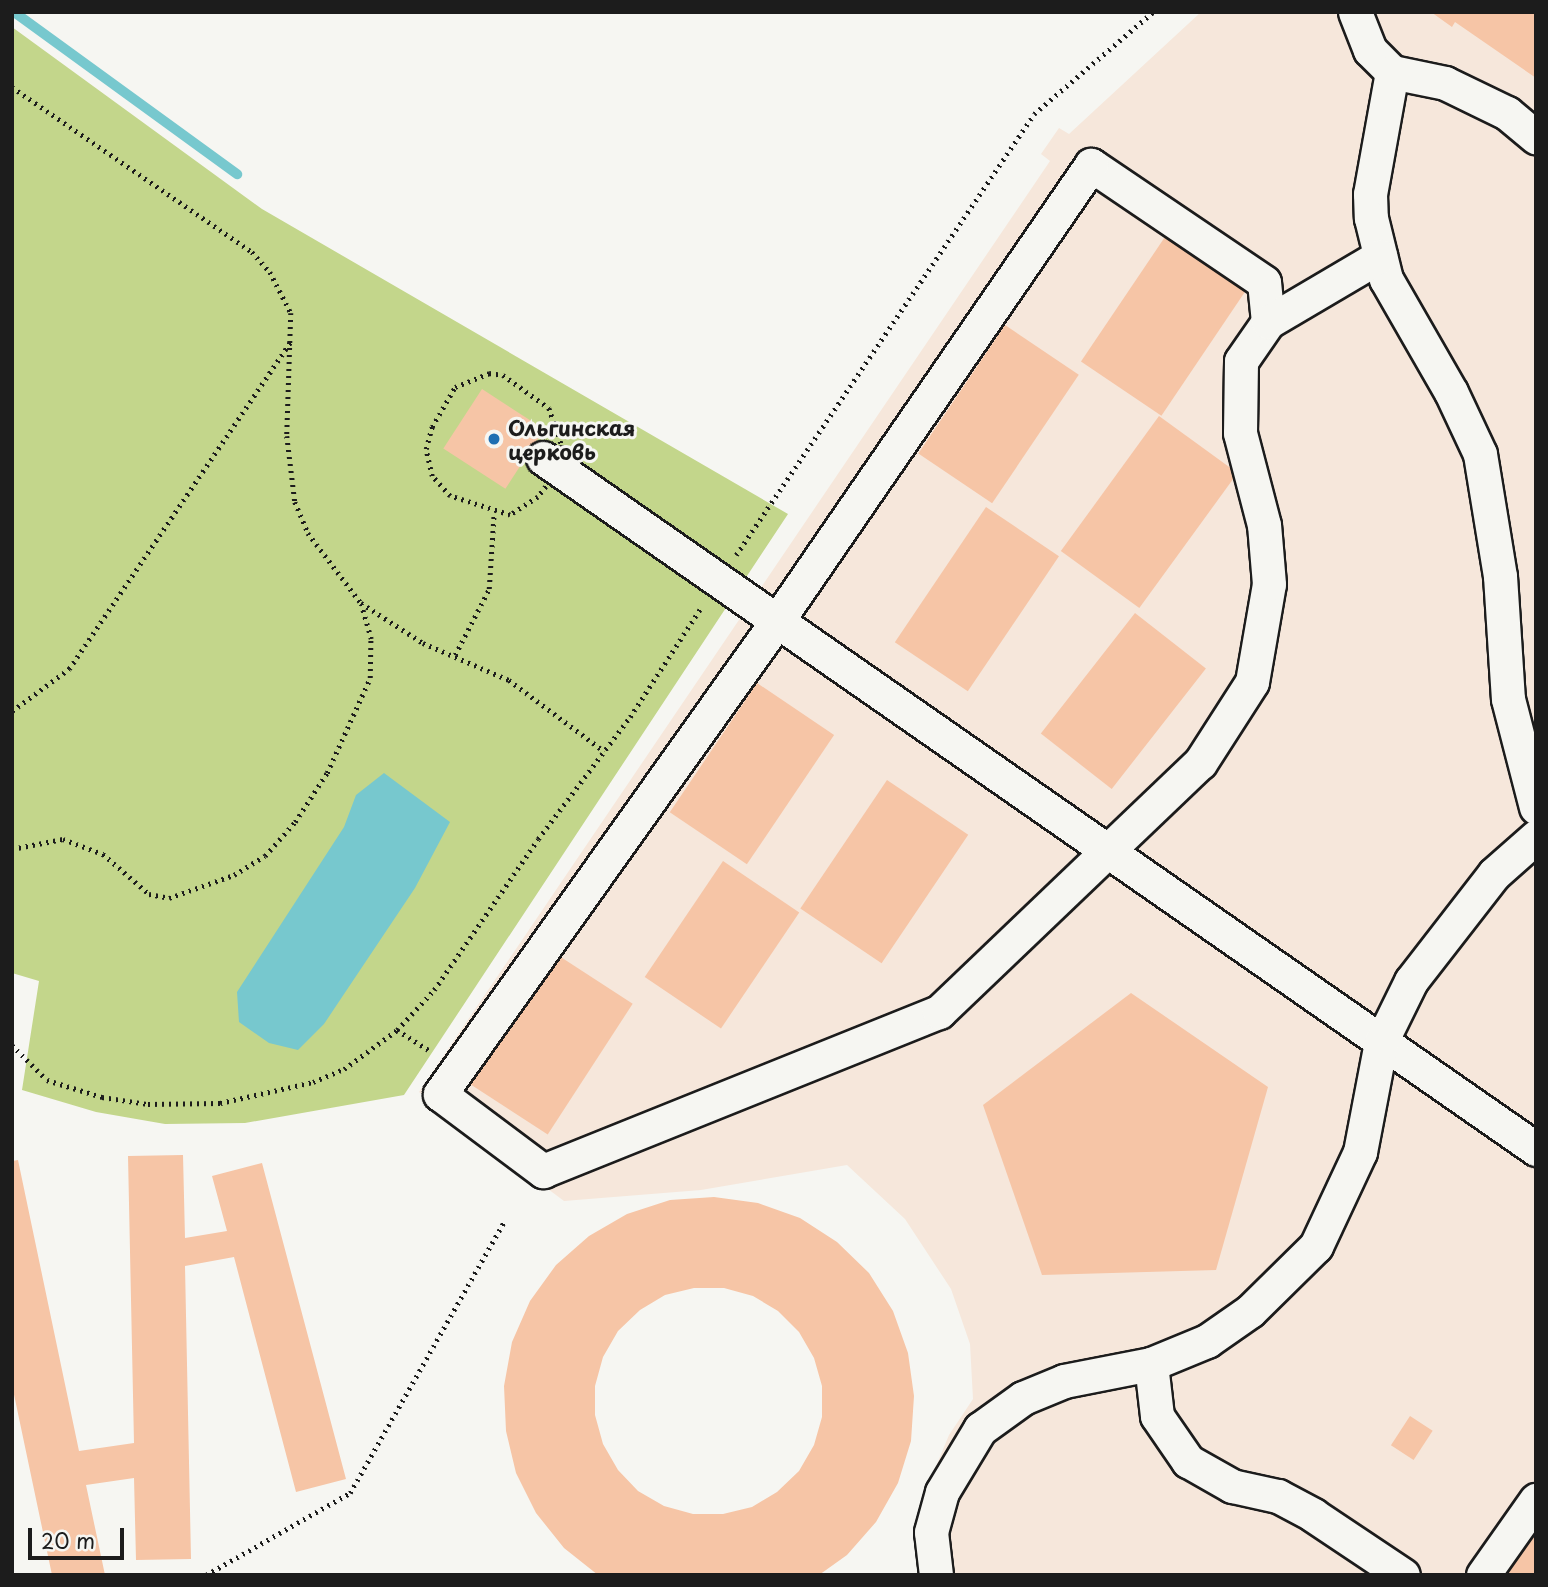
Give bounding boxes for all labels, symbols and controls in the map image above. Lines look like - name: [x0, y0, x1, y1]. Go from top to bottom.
- place label: Ольгинская церковь: [508, 414, 635, 464]
- marker: Ольгинская церковь: [486, 431, 502, 447]
- scale bar: [32, 1514, 128, 1558]
- text: 20 m: [41, 1524, 95, 1556]

